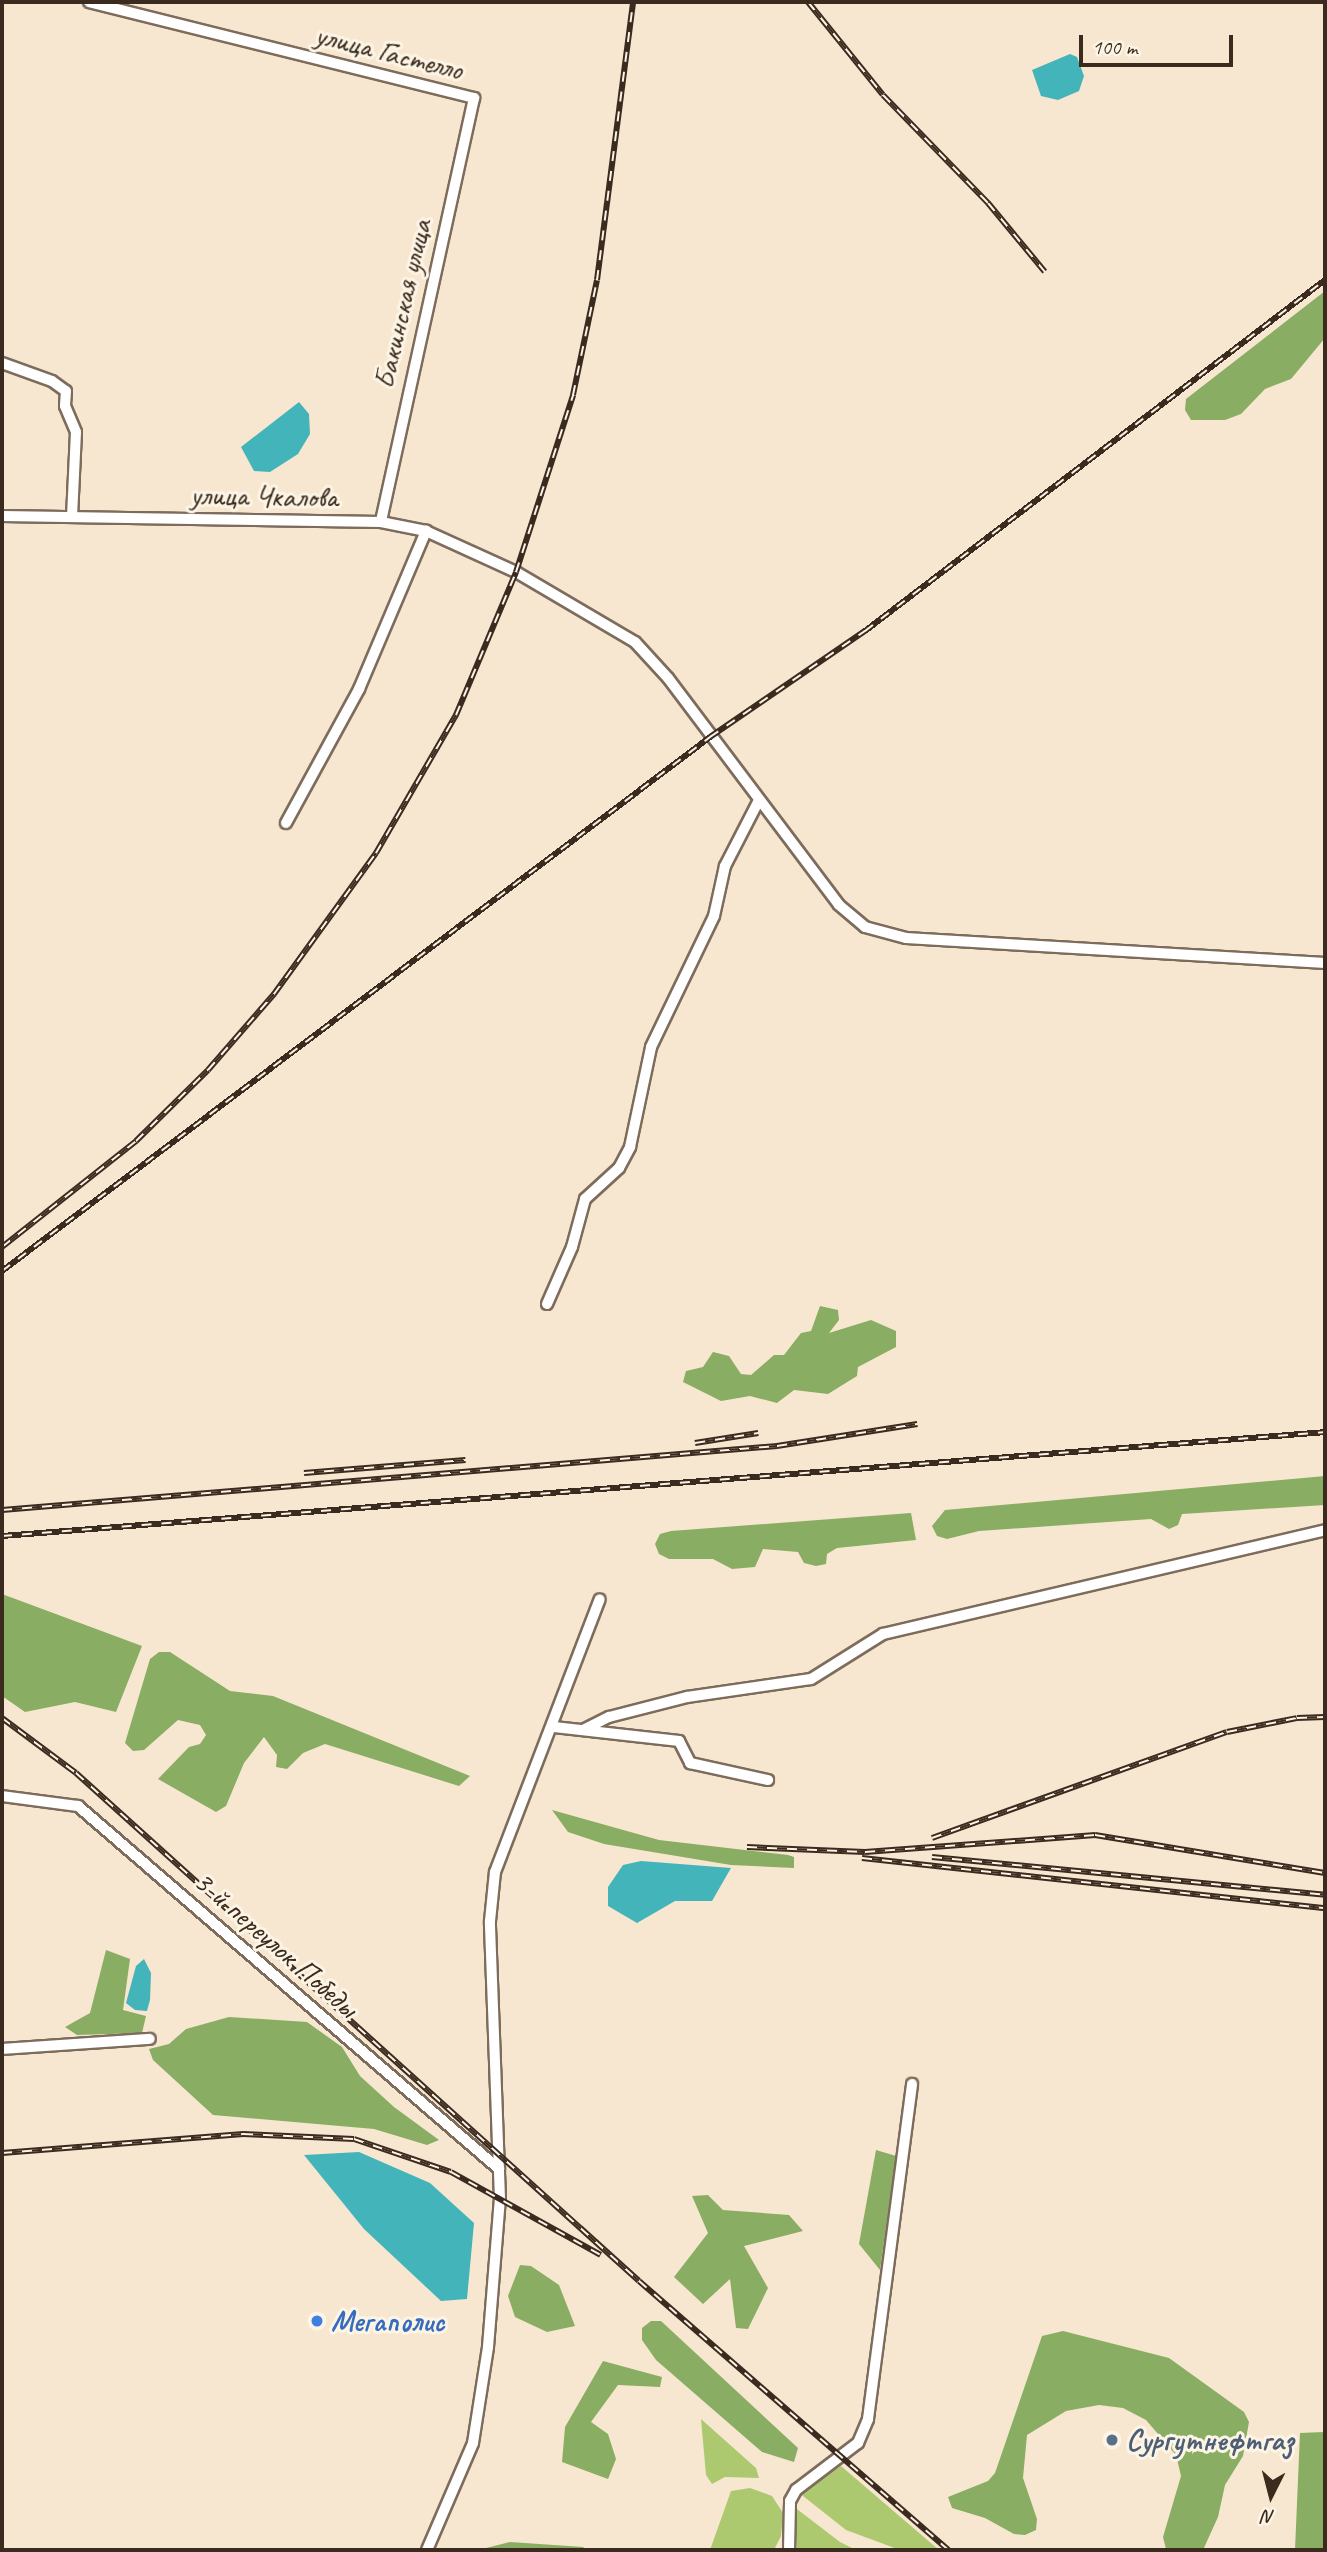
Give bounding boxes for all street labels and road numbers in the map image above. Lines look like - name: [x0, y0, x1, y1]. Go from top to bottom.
- street label: улица Гастелло: [310, 16, 468, 88]
- street label: Бакинская улица: [365, 215, 439, 393]
- street label: улица Чкалова: [191, 477, 337, 515]
- street label: 3-й переулок Победы: [186, 1863, 366, 2025]

